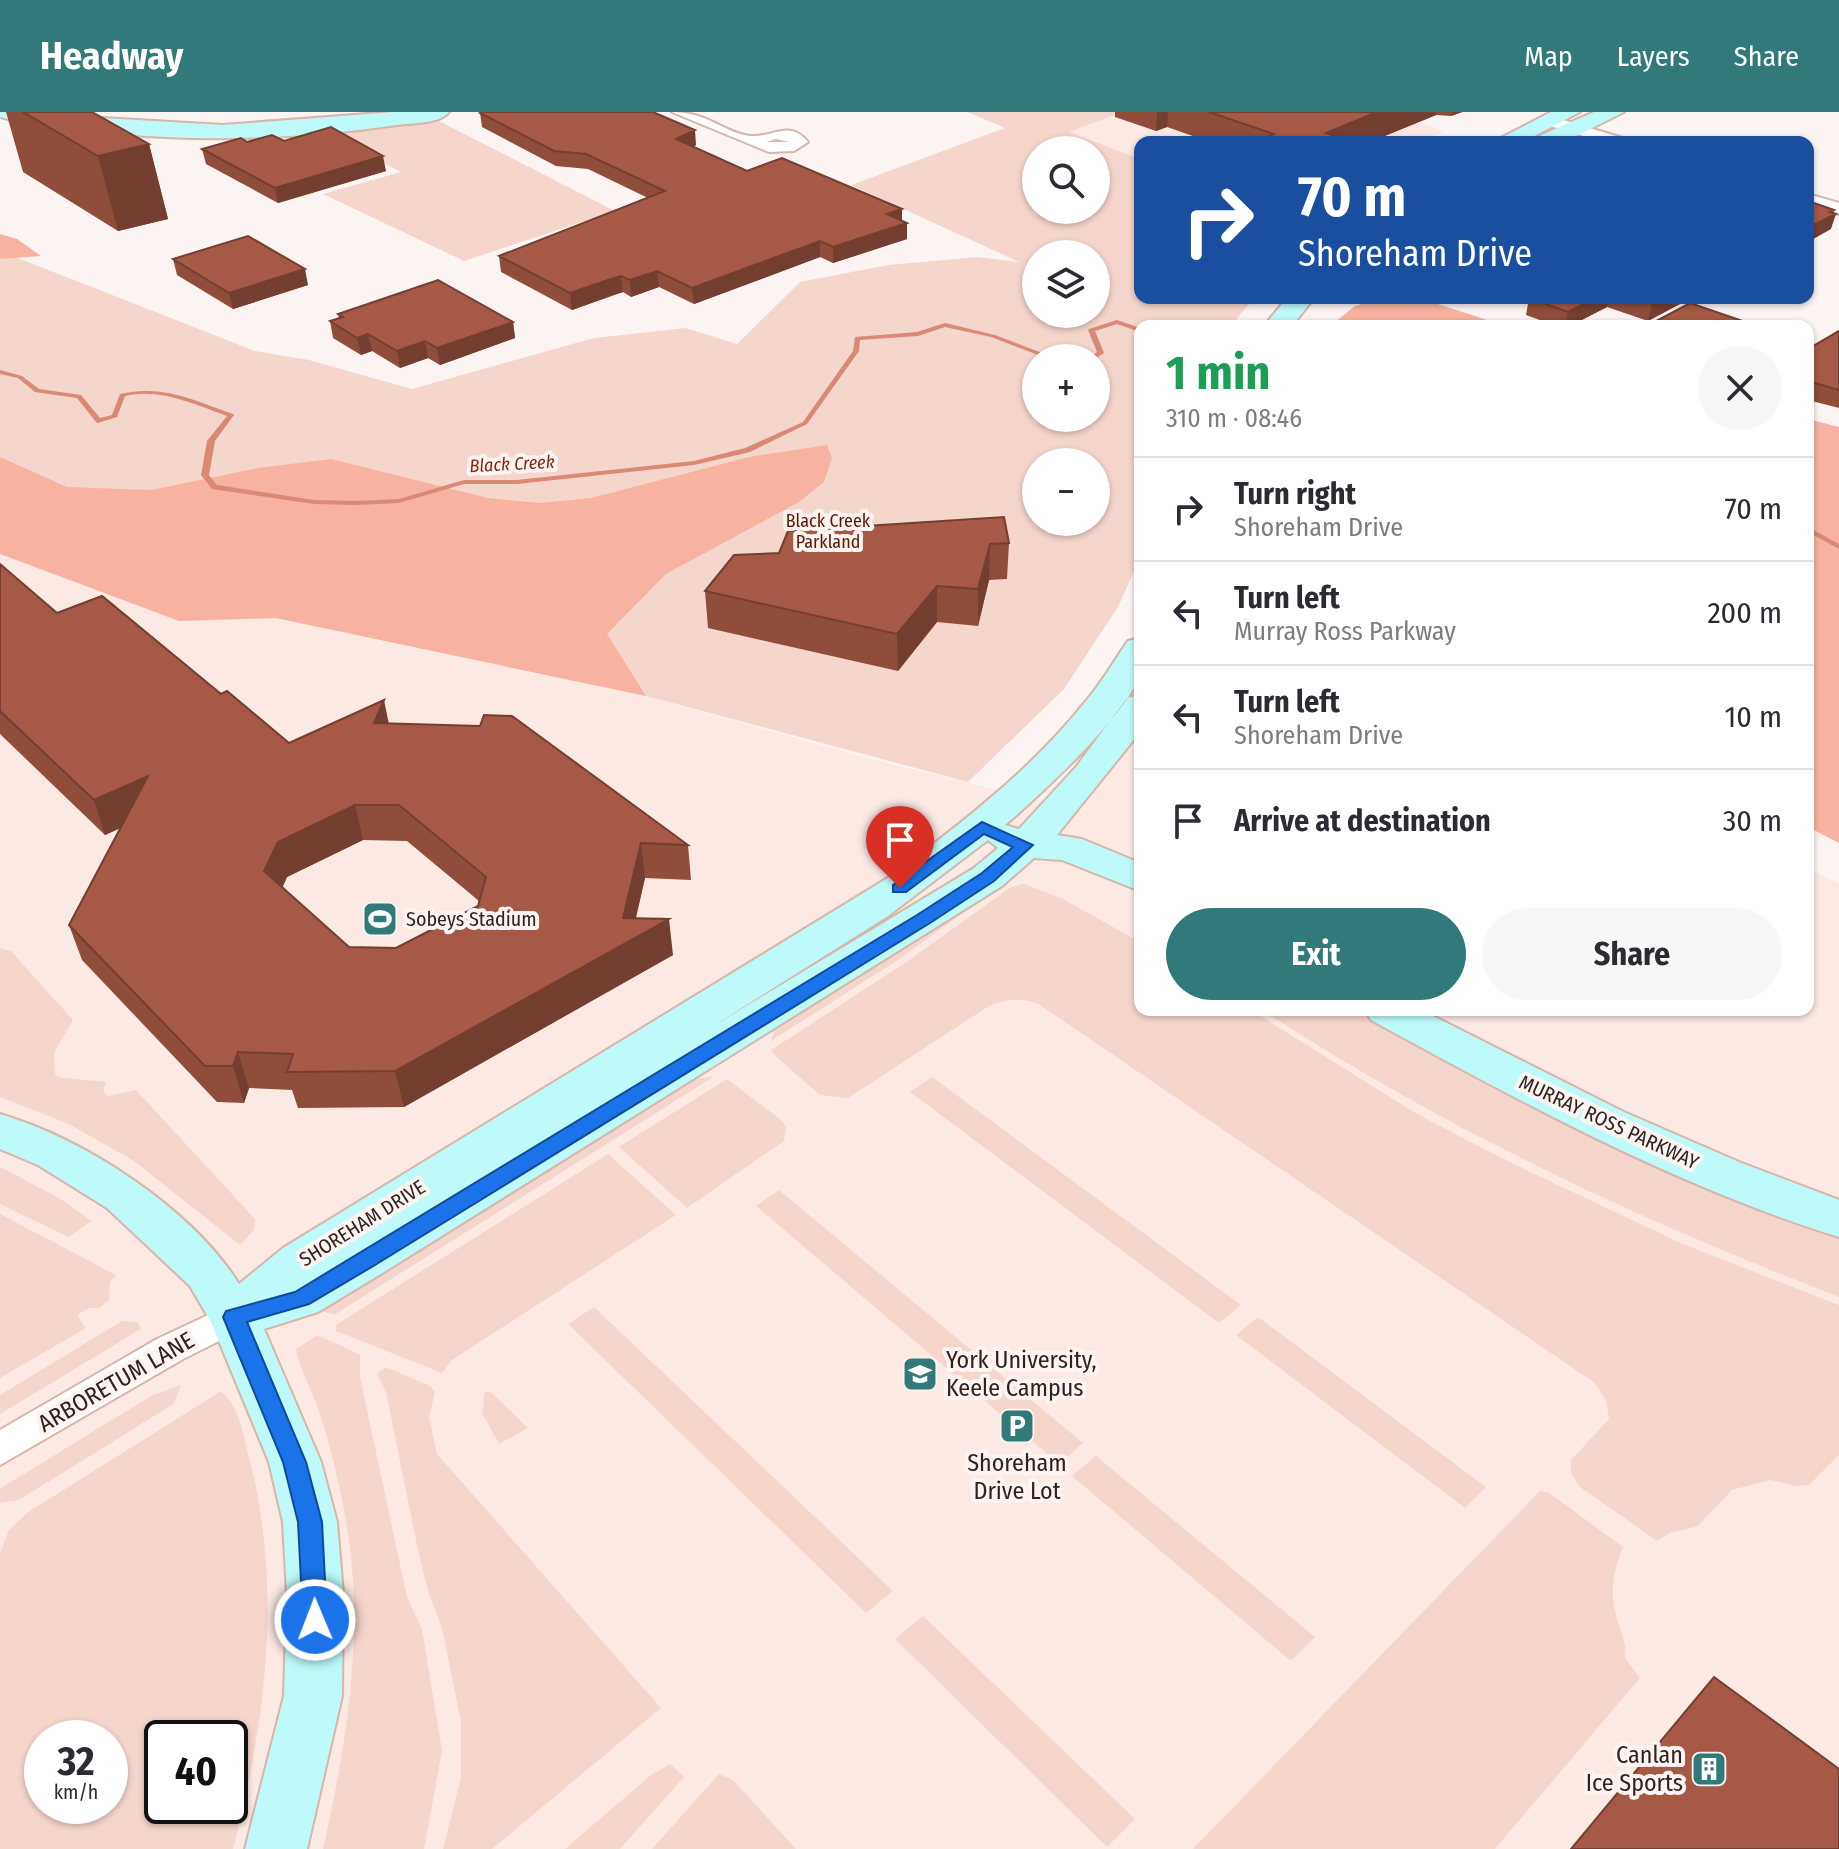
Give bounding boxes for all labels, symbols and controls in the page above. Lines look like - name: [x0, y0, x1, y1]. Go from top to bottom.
- text: Headway: [40, 33, 183, 79]
- text: Map: [1524, 40, 1573, 73]
- text: Layers: [1617, 40, 1690, 73]
- text: Share: [1734, 40, 1799, 73]
- map controls: [1022, 136, 1110, 536]
- button: search: [1022, 136, 1110, 224]
- text: 70 m: [1298, 164, 1406, 231]
- icon: right: [1166, 168, 1270, 272]
- text: Shoreham Drive: [1298, 232, 1532, 276]
- button: layers: [1022, 240, 1110, 328]
- button: +: [1022, 344, 1110, 432]
- text: 1 min: [1166, 344, 1271, 402]
- button: close: [1698, 346, 1782, 430]
- text: 310 m · 08:46: [1166, 403, 1302, 434]
- button: −: [1022, 448, 1110, 536]
- water label: Black Creek: [469, 451, 555, 477]
- text: Turn right: [1234, 476, 1356, 512]
- icon: right: [1166, 487, 1210, 531]
- text: 70 m: [1724, 491, 1782, 527]
- park label: Black Creek Parkland: [786, 510, 871, 553]
- text: Shoreham Drive: [1234, 512, 1403, 543]
- text: Turn left: [1234, 580, 1340, 616]
- icon: left: [1166, 591, 1210, 635]
- text: 200 m: [1707, 595, 1782, 631]
- text: Murray Ross Parkway: [1234, 616, 1456, 647]
- text: Turn left: [1234, 684, 1340, 720]
- icon: left: [1166, 695, 1210, 739]
- text: 10 m: [1725, 699, 1782, 735]
- text: Shoreham Drive: [1234, 720, 1403, 751]
- icon: arrive: [1166, 799, 1210, 843]
- text: Arrive at destination: [1234, 803, 1491, 839]
- text: 30 m: [1723, 803, 1782, 839]
- pin: [866, 806, 934, 888]
- icon: arrive: [878, 818, 922, 862]
- sports icon: Sobeys Stadium: [361, 900, 399, 938]
- place label: Sobeys Stadium: [406, 907, 537, 931]
- button: Exit: [1166, 908, 1466, 1000]
- button: Share: [1482, 908, 1782, 1000]
- street label: MURRAY ROSS PARKWAY: [1515, 1070, 1703, 1174]
- street label: SHOREHAM DRIVE: [295, 1175, 429, 1271]
- street label: ARBORETUM LANE: [33, 1326, 199, 1438]
- place label: York University, Keele Campus: [946, 1346, 1096, 1402]
- school or university icon: York University, Keele Campus: [901, 1355, 939, 1393]
- parking icon: Shoreham Drive Lot: [998, 1407, 1036, 1445]
- place label: Shoreham Drive Lot: [967, 1449, 1067, 1505]
- position arrow: [273, 1578, 357, 1662]
- speed limit sign: 40: [144, 1720, 248, 1824]
- text: 32: [57, 1738, 95, 1786]
- place label: Canlan Ice Sports: [1586, 1741, 1683, 1797]
- building icon: Canlan Ice Sports: [1690, 1750, 1728, 1788]
- text: km/h: [54, 1780, 98, 1804]

